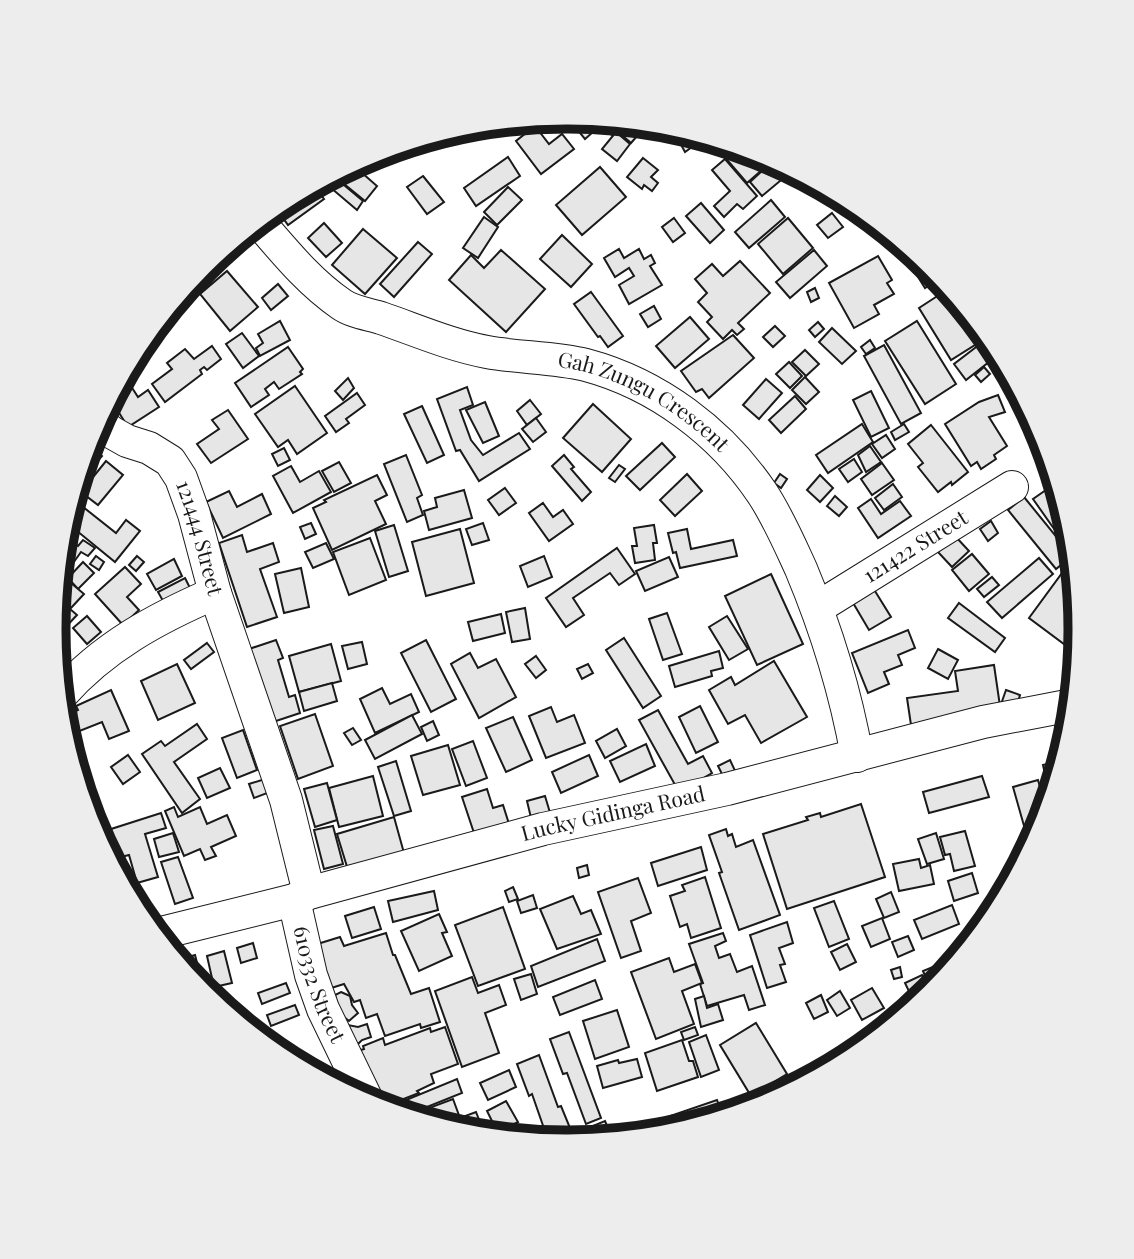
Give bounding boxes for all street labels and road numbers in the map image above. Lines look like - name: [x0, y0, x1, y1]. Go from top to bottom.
- street label: Gah Zungu Crescent: [556, 344, 737, 457]
- street label: 121444 Street: [171, 476, 231, 598]
- street label: 121422 Street: [857, 502, 972, 588]
- street label: Lucky Gidinga Road: [518, 778, 707, 846]
- street label: 610332 Street: [288, 923, 353, 1047]

